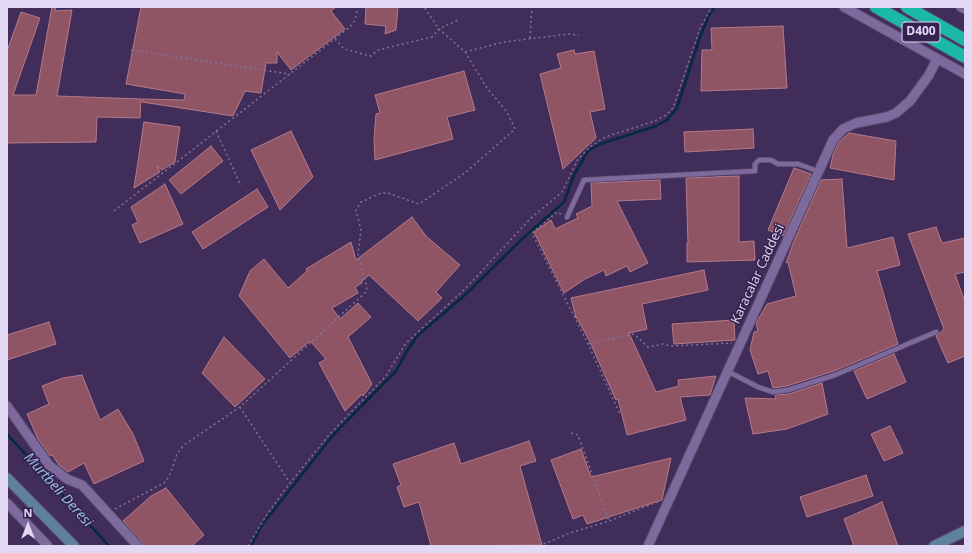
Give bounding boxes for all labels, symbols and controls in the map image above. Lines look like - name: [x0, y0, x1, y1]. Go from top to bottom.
- road number: D400: [902, 22, 940, 42]
- street label: Karacalar Caddesi: [728, 222, 788, 326]
- water label: Murtbeli Deresi: [20, 449, 96, 531]
- north arrow: [8, 505, 48, 545]
- text: N: [24, 505, 32, 520]

